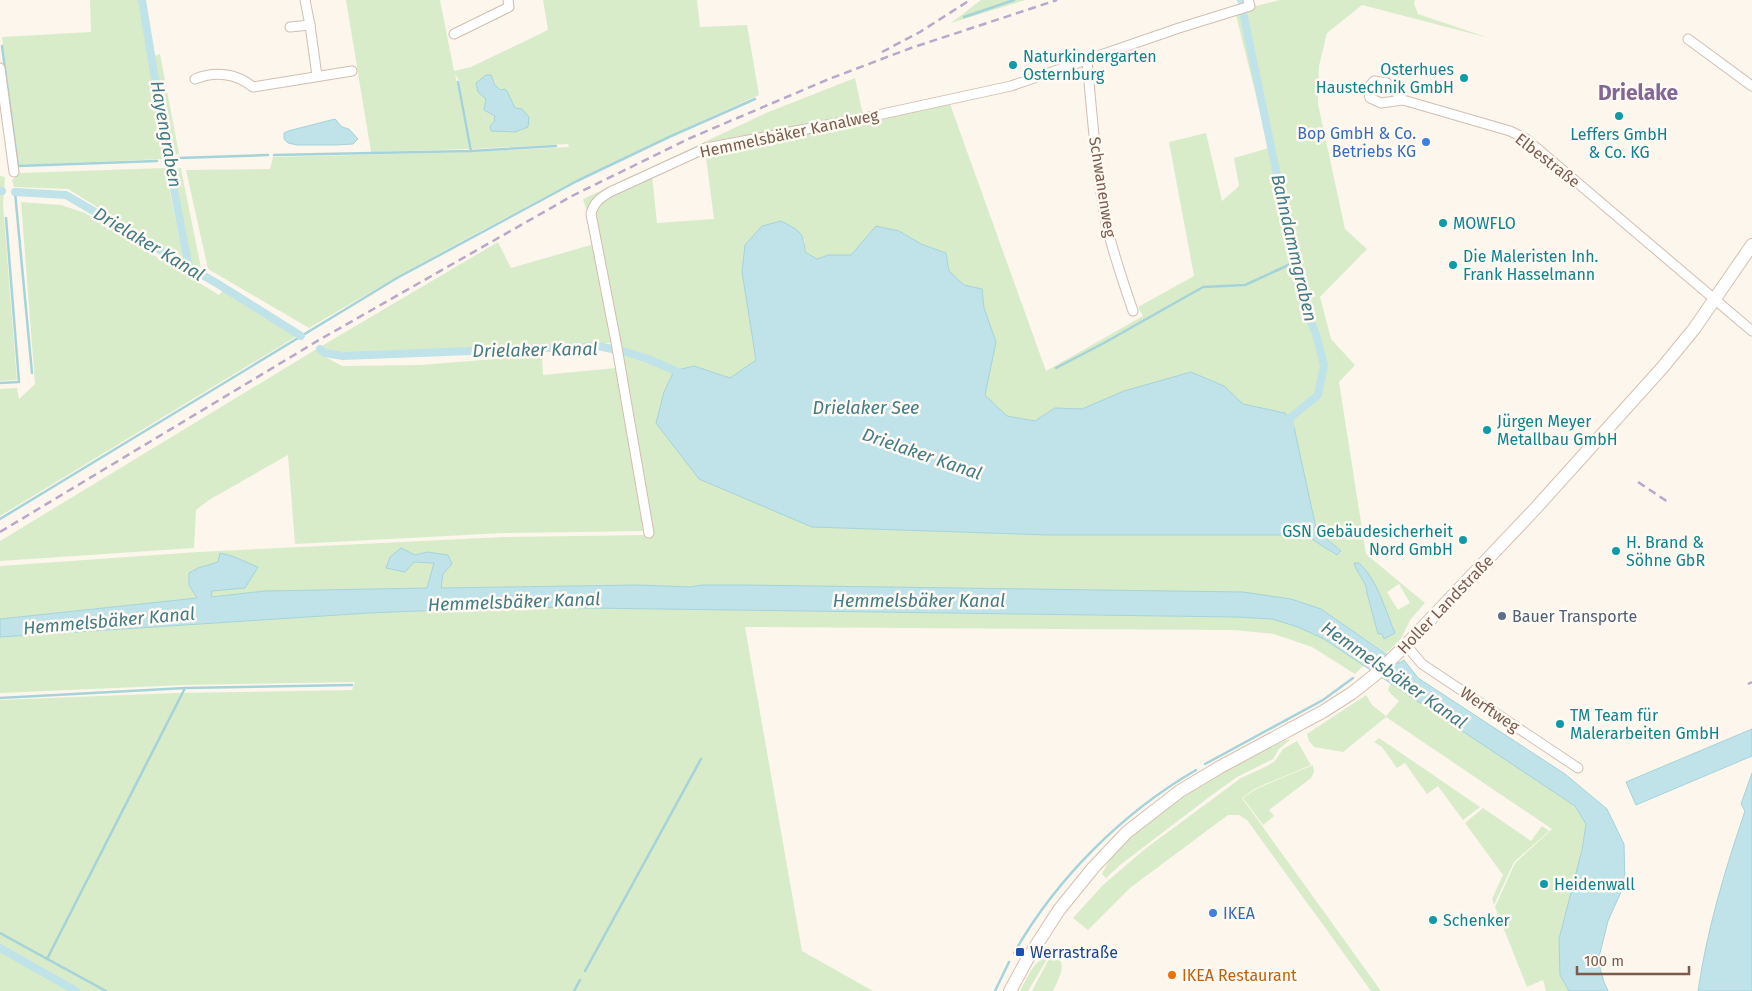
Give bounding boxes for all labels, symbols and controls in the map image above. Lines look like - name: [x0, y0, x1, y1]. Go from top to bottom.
- place label: Naturkindergarten Osternburg: [1023, 47, 1157, 84]
- marker: Naturkindergarten Osternburg: [1007, 59, 1019, 71]
- place label: Osterhues Haustechnik GmbH: [1316, 60, 1454, 97]
- marker: Osterhues Haustechnik GmbH: [1458, 72, 1470, 84]
- water label: Hayengraben: [146, 79, 186, 189]
- district label: Drielake: [1598, 80, 1678, 106]
- street label: Hemmelsbäker Kanalweg: [698, 105, 881, 162]
- marker: Leffers GmbH & Co. KG: [1613, 110, 1625, 122]
- place label: Bop GmbH & Co. Betriebs KG: [1297, 124, 1416, 161]
- place label: Leffers GmbH & Co. KG: [1570, 125, 1668, 162]
- street label: Elbestraße: [1511, 129, 1584, 192]
- street label: Schwanenweg: [1085, 135, 1120, 239]
- marker: Bop GmbH & Co. Betriebs KG: [1420, 136, 1432, 148]
- water label: Bahndammgraben: [1266, 172, 1322, 324]
- water label: Drielaker Kanal: [90, 202, 208, 286]
- place label: MOWFLO: [1453, 214, 1516, 233]
- marker: MOWFLO: [1437, 217, 1449, 229]
- place label: Die Maleristen Inh. Frank Hasselmann: [1463, 247, 1599, 284]
- marker: Die Maleristen Inh. Frank Hasselmann: [1447, 259, 1459, 271]
- water label: Drielaker Kanal: [472, 338, 598, 362]
- water label: Drielaker See: [813, 397, 919, 419]
- place label: Jürgen Meyer Metallbau GmbH: [1497, 412, 1618, 449]
- water label: Drielaker Kanal: [859, 423, 985, 485]
- marker: Jürgen Meyer Metallbau GmbH: [1481, 424, 1493, 436]
- place label: GSN Gebäudesicherheit Nord GmbH: [1282, 522, 1453, 559]
- place label: H. Brand & Söhne GbR: [1626, 533, 1705, 570]
- marker: GSN Gebäudesicherheit Nord GmbH: [1457, 534, 1469, 546]
- marker: H. Brand & Söhne GbR: [1610, 545, 1622, 557]
- street label: Holler Landstraße: [1393, 551, 1497, 658]
- water label: Hemmelsbäker Kanal: [427, 588, 601, 616]
- water label: Hemmelsbäker Kanal: [833, 590, 1005, 612]
- water label: Hemmelsbäker Kanal: [22, 603, 196, 639]
- place label: Bauer Transporte: [1512, 607, 1637, 626]
- marker: Bauer Transporte: [1496, 610, 1508, 622]
- water label: Hemmelsbäker Kanal: [1317, 617, 1471, 733]
- street label: Werftweg: [1456, 683, 1524, 737]
- place label: TM Team für Malerarbeiten GmbH: [1570, 706, 1720, 743]
- marker: TM Team für Malerarbeiten GmbH: [1554, 718, 1566, 730]
- place label: Heidenwall: [1554, 875, 1635, 894]
- marker: Heidenwall: [1538, 878, 1550, 890]
- place label: IKEA: [1223, 904, 1256, 923]
- marker: IKEA: [1207, 907, 1219, 919]
- place label: Schenker: [1443, 911, 1511, 930]
- marker: Schenker: [1427, 914, 1439, 926]
- place label: Werrastraße: [1030, 943, 1118, 962]
- scale bar: [1577, 944, 1690, 976]
- marker: Werrastraße: [1014, 946, 1026, 958]
- text: 100 m: [1584, 952, 1624, 970]
- place label: IKEA Restaurant: [1182, 966, 1297, 985]
- marker: IKEA Restaurant: [1166, 969, 1178, 981]

